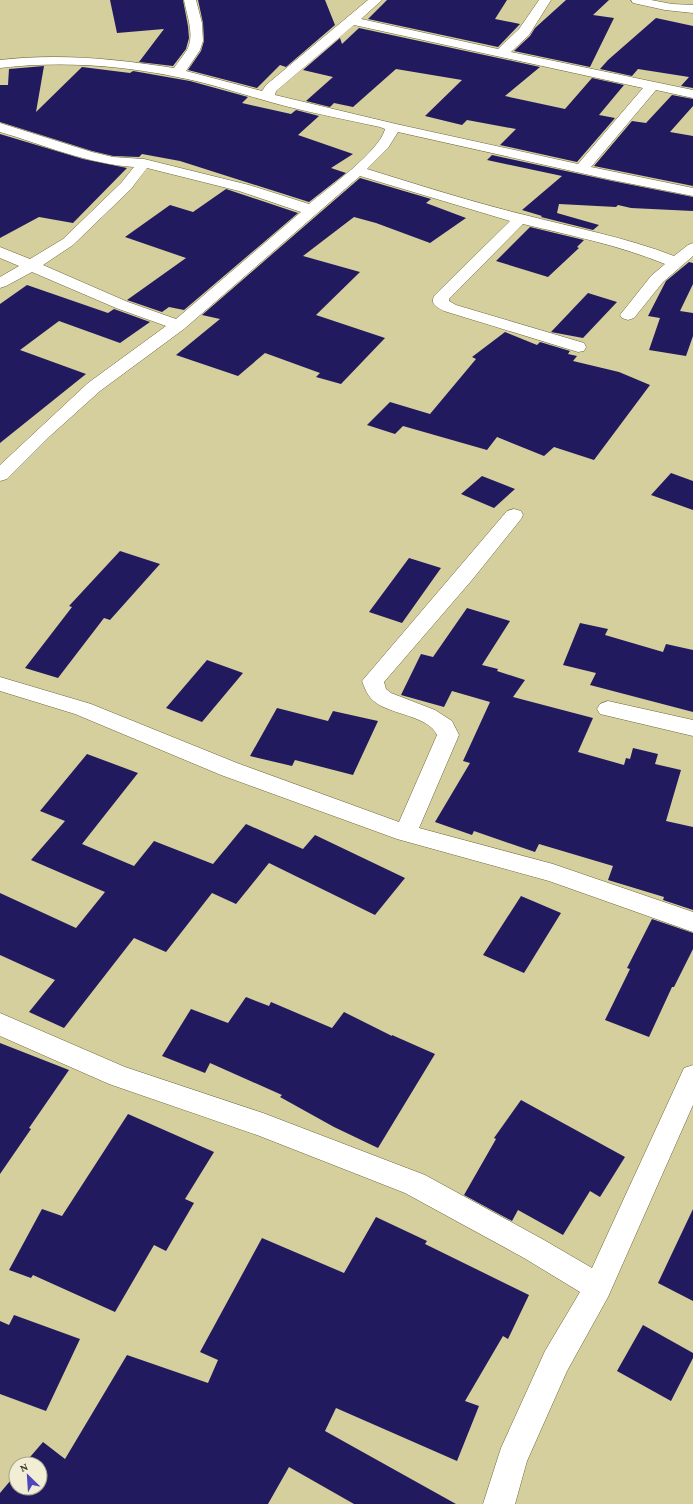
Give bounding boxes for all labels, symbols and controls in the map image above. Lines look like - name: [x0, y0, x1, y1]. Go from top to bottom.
- north arrow: [8, 1456, 48, 1496]
- text: N: [18, 1460, 30, 1474]

